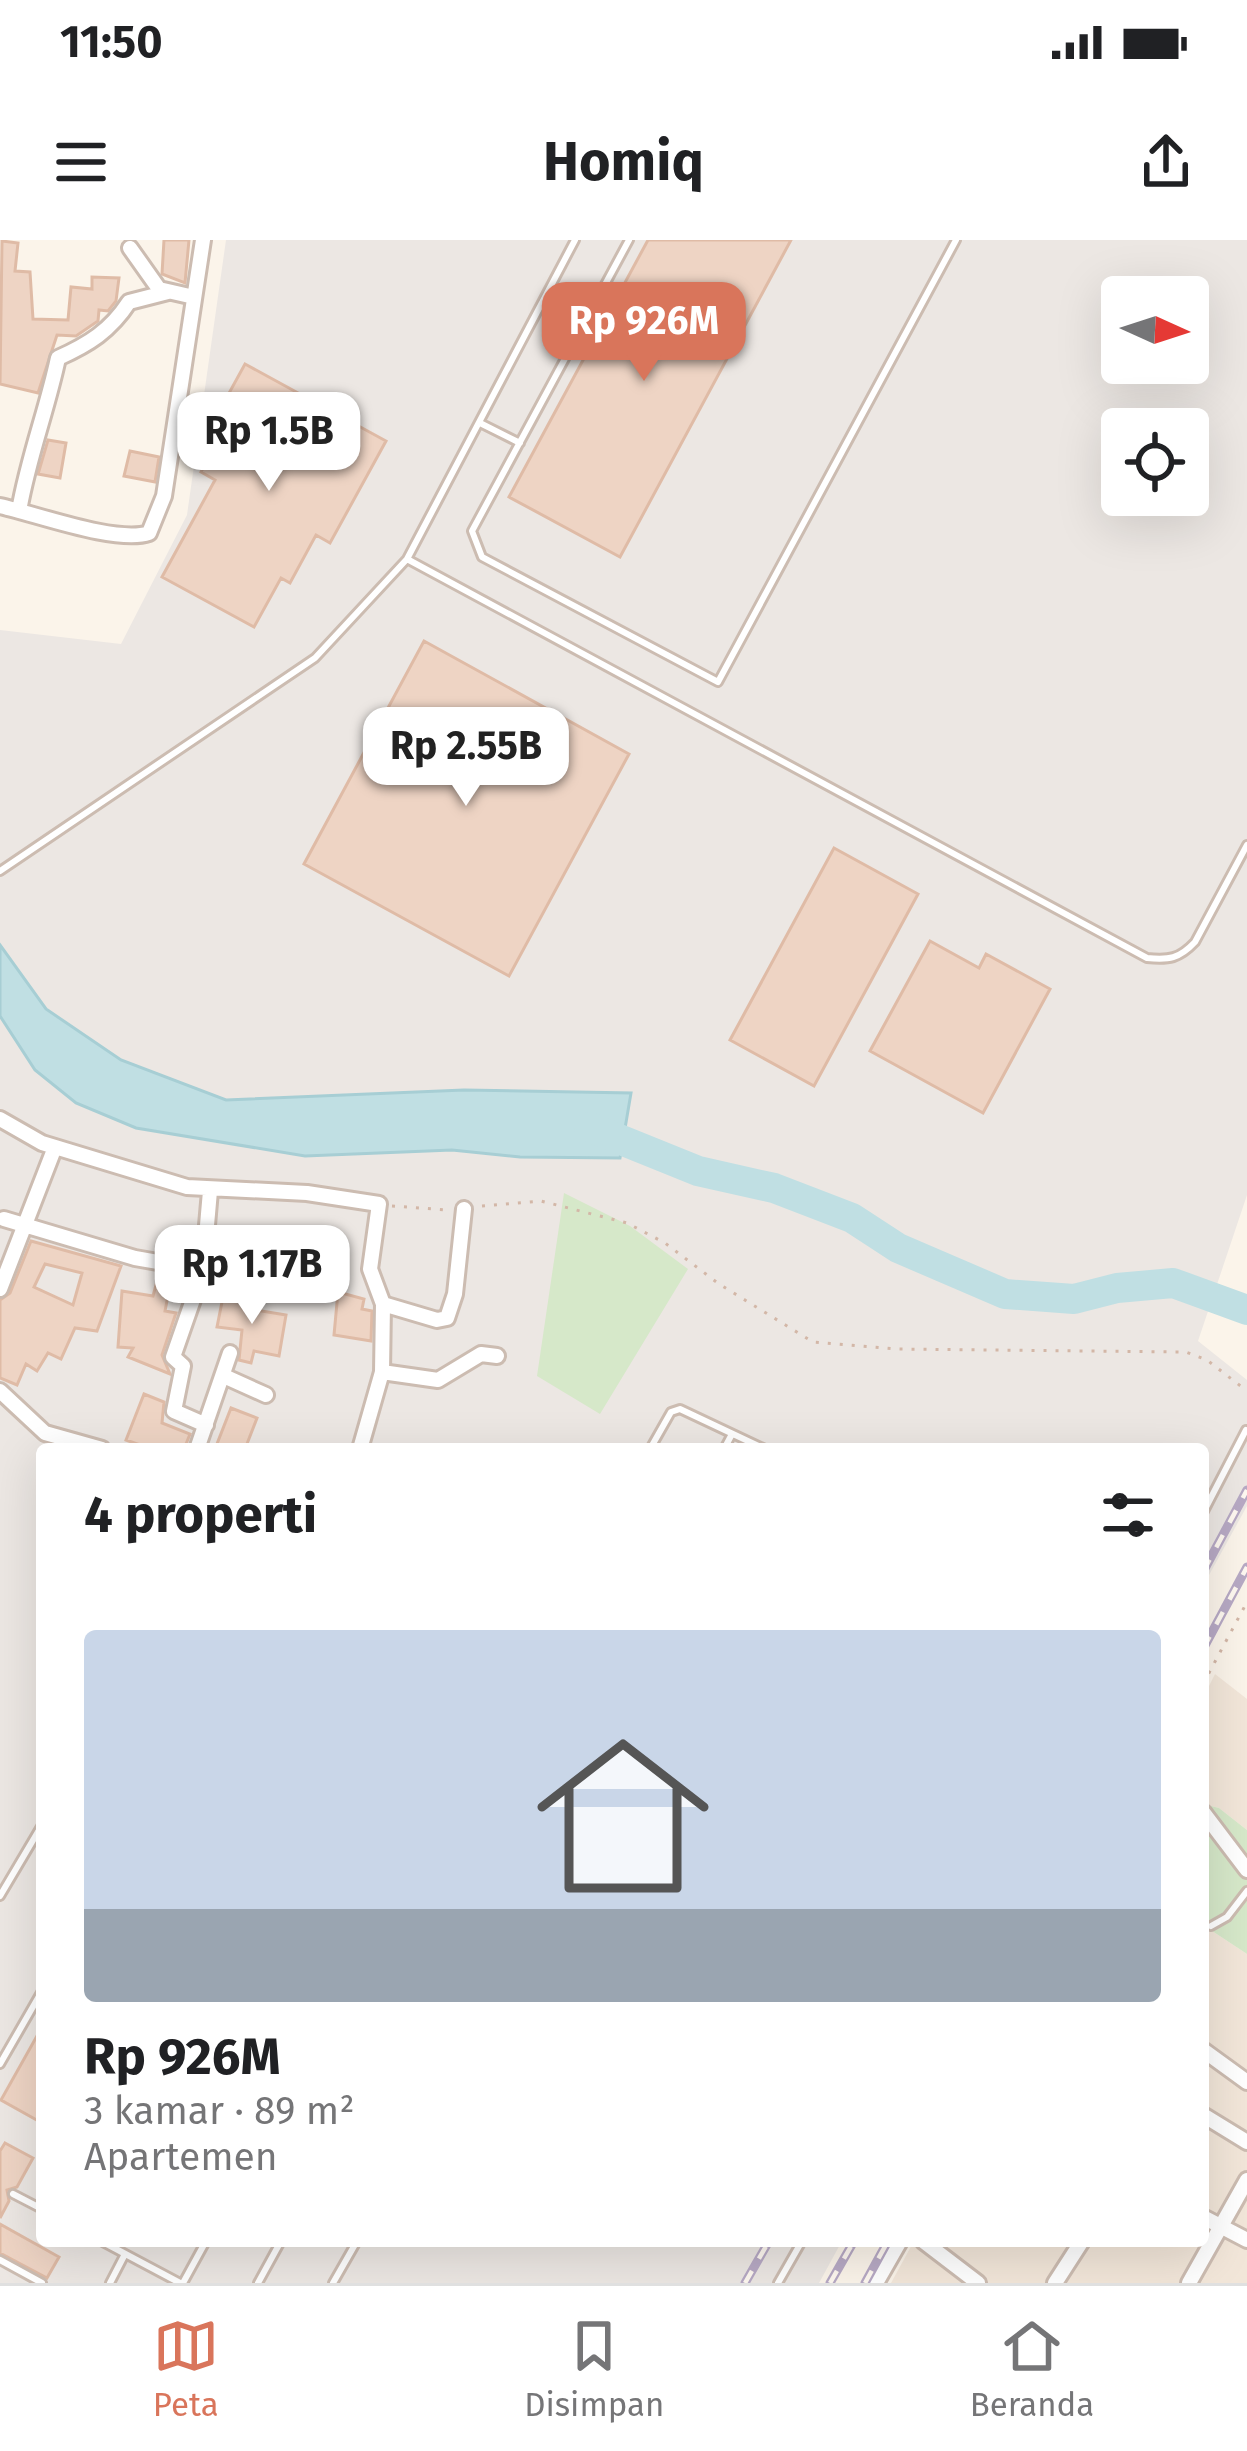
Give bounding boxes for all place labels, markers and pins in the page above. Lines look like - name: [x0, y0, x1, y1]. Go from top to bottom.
- pin: Rp 926M: [533, 282, 755, 384]
- pin: Rp 1.5B: [158, 392, 380, 494]
- pin: Rp 2.55B: [342, 707, 590, 809]
- pin: Rp 1.17B: [128, 1225, 376, 1327]

